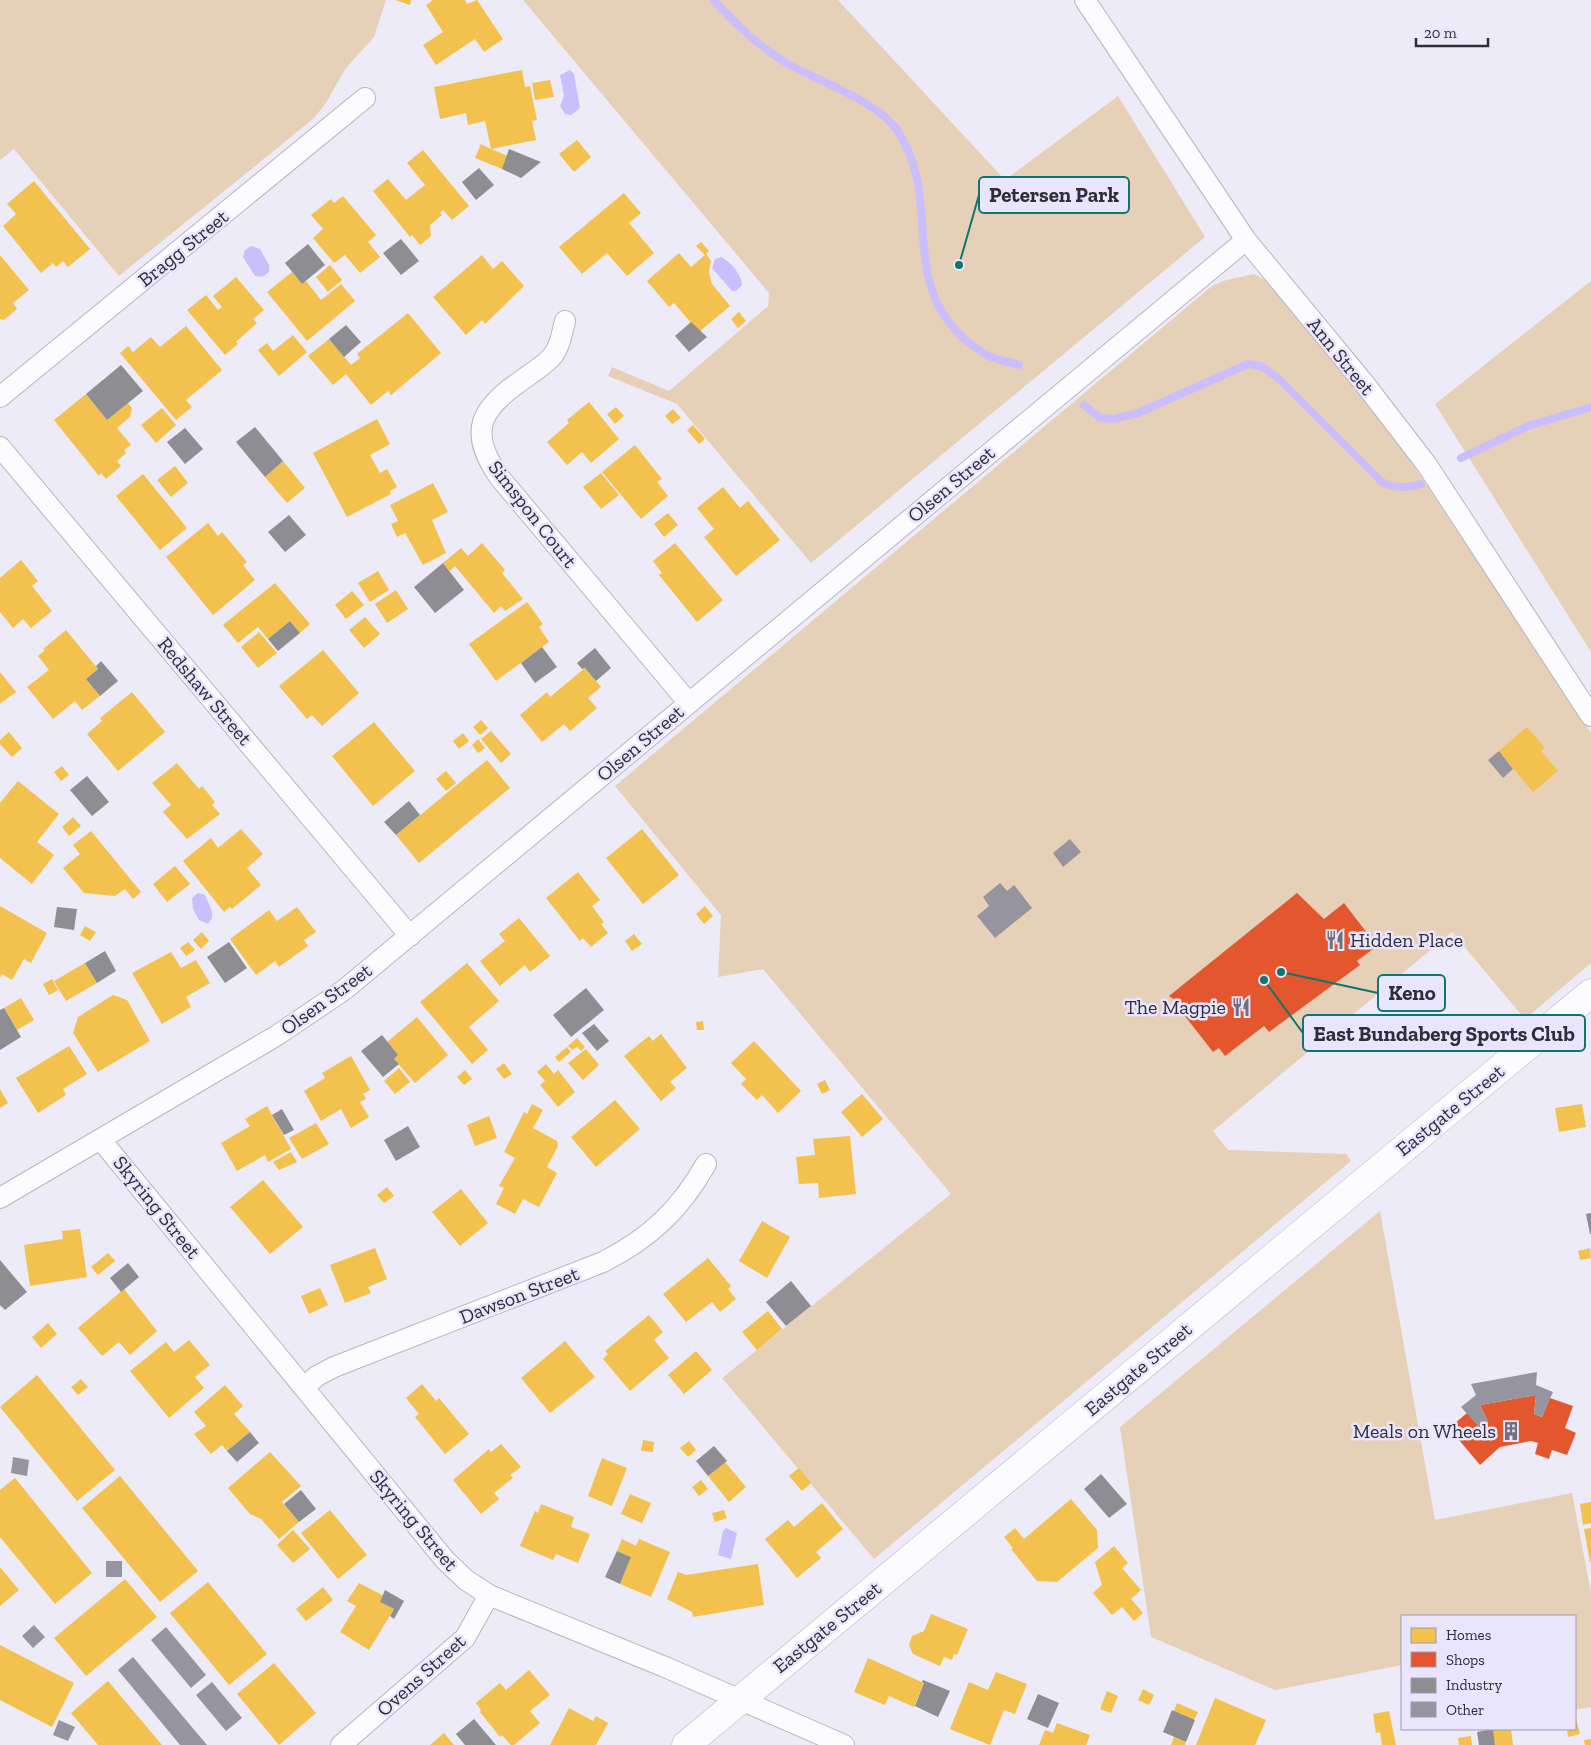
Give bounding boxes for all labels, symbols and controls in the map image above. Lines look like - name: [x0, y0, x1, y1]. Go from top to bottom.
- scale bar: [1416, 15, 1488, 47]
- text: 20 m: [1424, 24, 1457, 42]
- callout: Petersen Park: [979, 177, 1129, 213]
- text: Petersen Park: [989, 182, 1119, 207]
- street label: Bragg Street: [133, 204, 233, 292]
- street label: Ann Street: [1302, 312, 1380, 400]
- street label: Olsen Street: [902, 440, 1000, 527]
- street label: Simspon Court: [484, 455, 583, 573]
- street label: Redshaw Street: [153, 632, 258, 750]
- street label: Olsen Street: [591, 699, 689, 786]
- place label: Hidden Place: [1350, 928, 1463, 952]
- restaurant icon: Hidden Place: [1324, 929, 1346, 951]
- street label: Olsen Street: [276, 958, 377, 1040]
- callout: Keno: [1378, 975, 1445, 1011]
- text: Keno: [1388, 980, 1436, 1005]
- place label: The Magpie: [1124, 995, 1226, 1019]
- restaurant icon: The Magpie: [1230, 996, 1252, 1018]
- callout: East Bundaberg Sports Club: [1303, 1015, 1585, 1051]
- text: East Bundaberg Sports Club: [1313, 1021, 1575, 1046]
- street label: Eastgate Street: [1391, 1059, 1509, 1161]
- street label: Skyring Street: [108, 1151, 206, 1264]
- street label: Dawson Street: [456, 1261, 583, 1329]
- street label: Eastgate Street: [1080, 1317, 1197, 1421]
- place label: Meals on Wheels: [1353, 1419, 1496, 1443]
- building icon: Meals on Wheels: [1500, 1420, 1522, 1442]
- street label: Skyring Street: [365, 1464, 464, 1576]
- street label: Eastgate Street: [768, 1576, 886, 1678]
- legend: [1401, 1615, 1576, 1730]
- text: Homes: [1446, 1626, 1491, 1644]
- street label: Ovens Street: [372, 1628, 471, 1721]
- text: Shops: [1446, 1651, 1485, 1669]
- text: Industry: [1446, 1676, 1503, 1694]
- text: Other: [1446, 1701, 1484, 1719]

